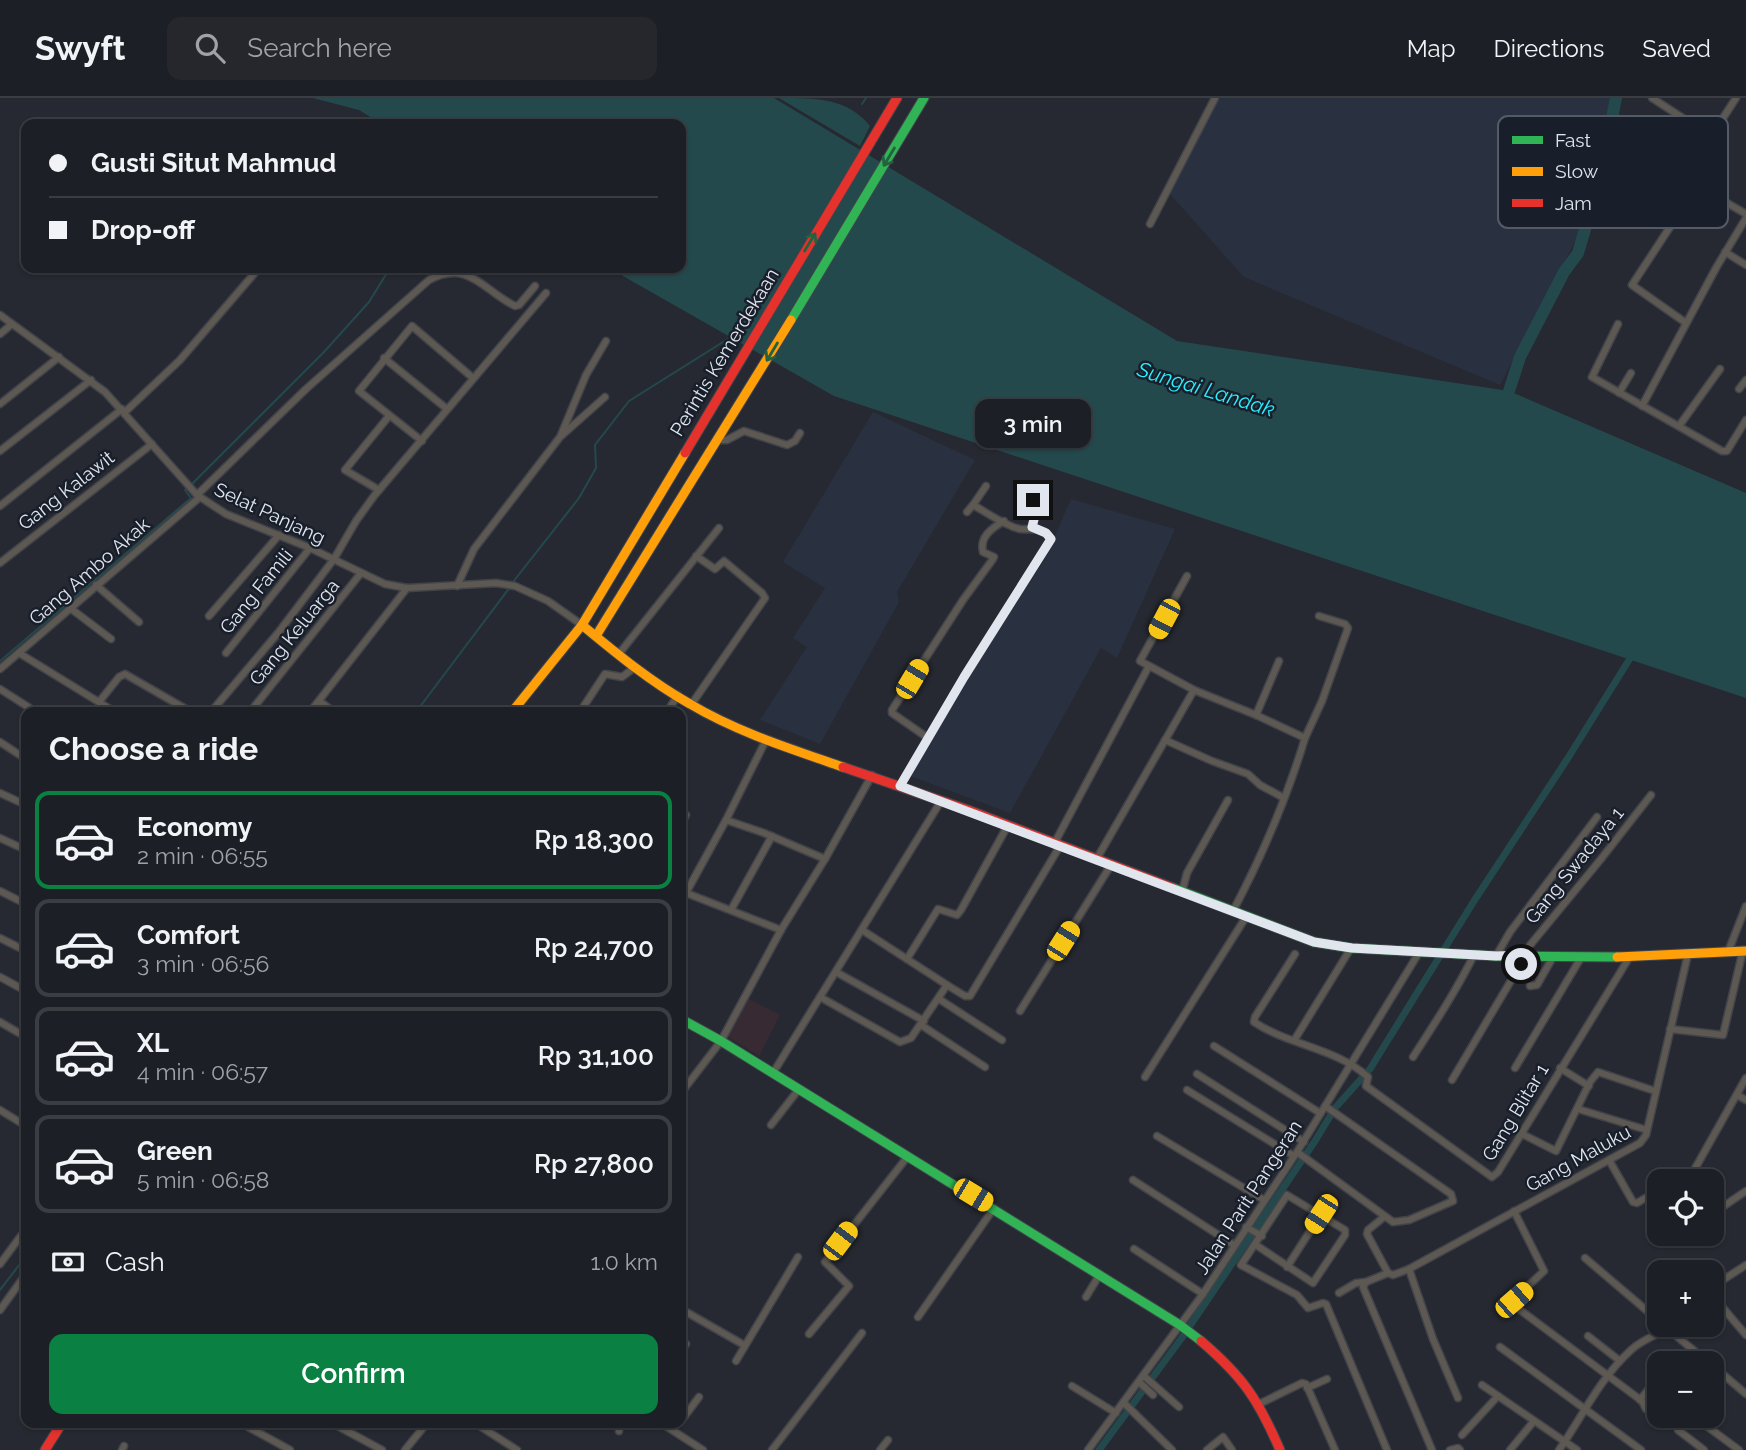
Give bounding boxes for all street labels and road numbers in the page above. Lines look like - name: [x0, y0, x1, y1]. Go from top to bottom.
- street label: Perintis Kemerdekaan: [665, 264, 783, 440]
- street label: Gang Kalawit: [14, 445, 119, 534]
- street label: Selat Panjang: [211, 478, 329, 548]
- street label: Gang Ambo Akak: [24, 513, 154, 629]
- street label: Gang Famili: [215, 544, 297, 638]
- street label: Gang Keluarga: [245, 575, 343, 689]
- street label: Gang Swadaya 1: [1520, 802, 1628, 928]
- street label: Gang Blitar 1: [1477, 1059, 1553, 1165]
- street label: Jalan Parit Pangeran: [1190, 1116, 1306, 1278]
- street label: Gang Maluku: [1522, 1120, 1634, 1196]

